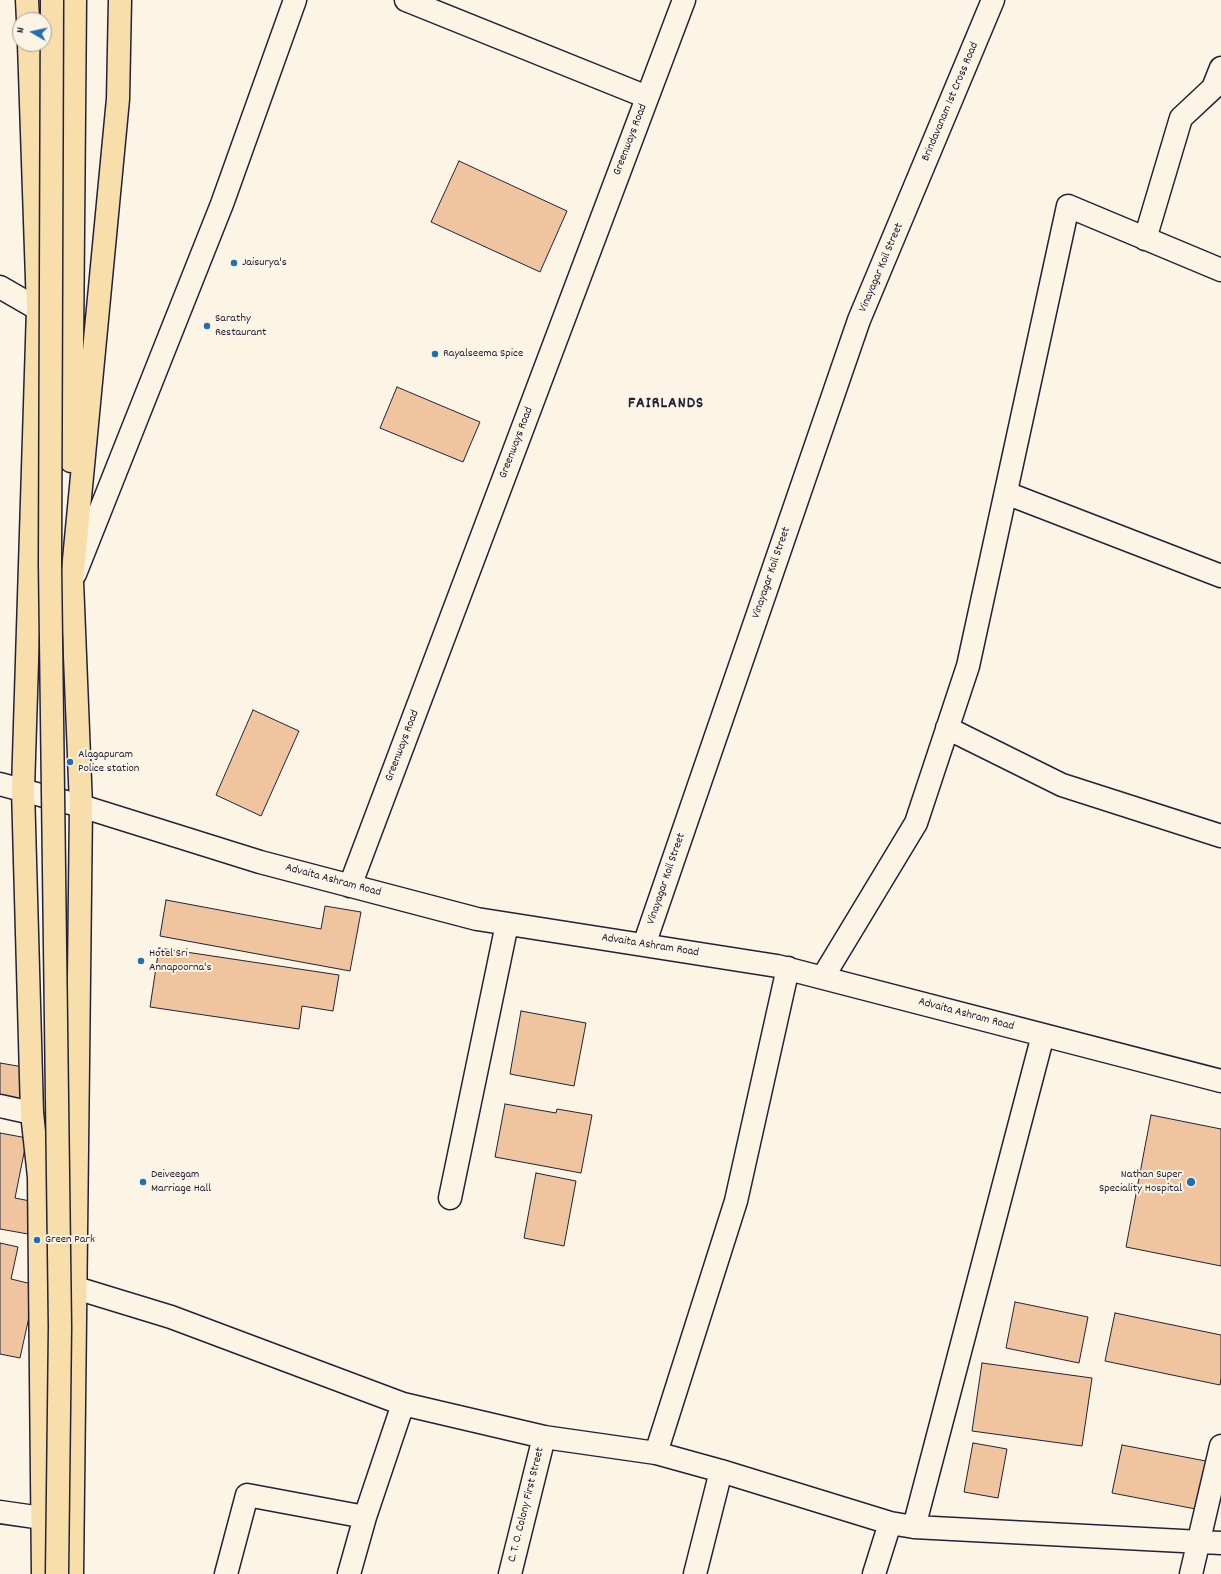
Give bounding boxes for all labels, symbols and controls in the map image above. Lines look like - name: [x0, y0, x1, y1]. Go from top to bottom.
- north arrow: [12, 12, 52, 52]
- text: N: [13, 26, 29, 34]
- street label: Brindavanam 1st Cross Road: [919, 40, 983, 164]
- street label: Greenways Road: [611, 102, 651, 178]
- street label: Vinayagar Koil Street: [857, 221, 907, 315]
- place label: Jaisurya's: [242, 256, 287, 270]
- marker: Jaisurya's: [229, 258, 239, 268]
- place label: Sarathy Restaurant: [215, 312, 266, 340]
- marker: Sarathy Restaurant: [202, 321, 212, 331]
- place label: Rayalseema Spice: [443, 347, 523, 361]
- marker: Rayalseema Spice: [430, 349, 440, 359]
- district label: FAIRLANDS: [628, 395, 704, 415]
- street label: Greenways Road: [497, 405, 537, 481]
- street label: Vinayagar Koil Street: [750, 525, 794, 621]
- street label: Greenways Road: [383, 708, 423, 784]
- place label: Alagapuram Police station: [78, 748, 139, 776]
- marker: Alagapuram Police station: [65, 757, 75, 767]
- street label: Vinayagar Koil Street: [645, 831, 689, 927]
- street label: Advaita Ashram Road: [284, 861, 382, 901]
- street label: Advaita Ashram Road: [600, 931, 700, 961]
- place label: Hotel Sri Annapoorna's: [149, 947, 212, 975]
- marker: Hotel Sri Annapoorna's: [136, 956, 146, 966]
- street label: Advaita Ashram Road: [917, 995, 1015, 1035]
- place label: Deiveegam Marriage Hall: [151, 1168, 211, 1196]
- place label: Nathan Super Speciality Hospital: [1099, 1168, 1182, 1196]
- marker: Nathan Super Speciality Hospital: [1185, 1176, 1197, 1188]
- marker: Deiveegam Marriage Hall: [138, 1177, 148, 1187]
- place label: Green Park: [45, 1233, 95, 1247]
- marker: Green Park: [32, 1235, 42, 1245]
- street label: C. T. O. Colony First Street: [506, 1446, 548, 1564]

